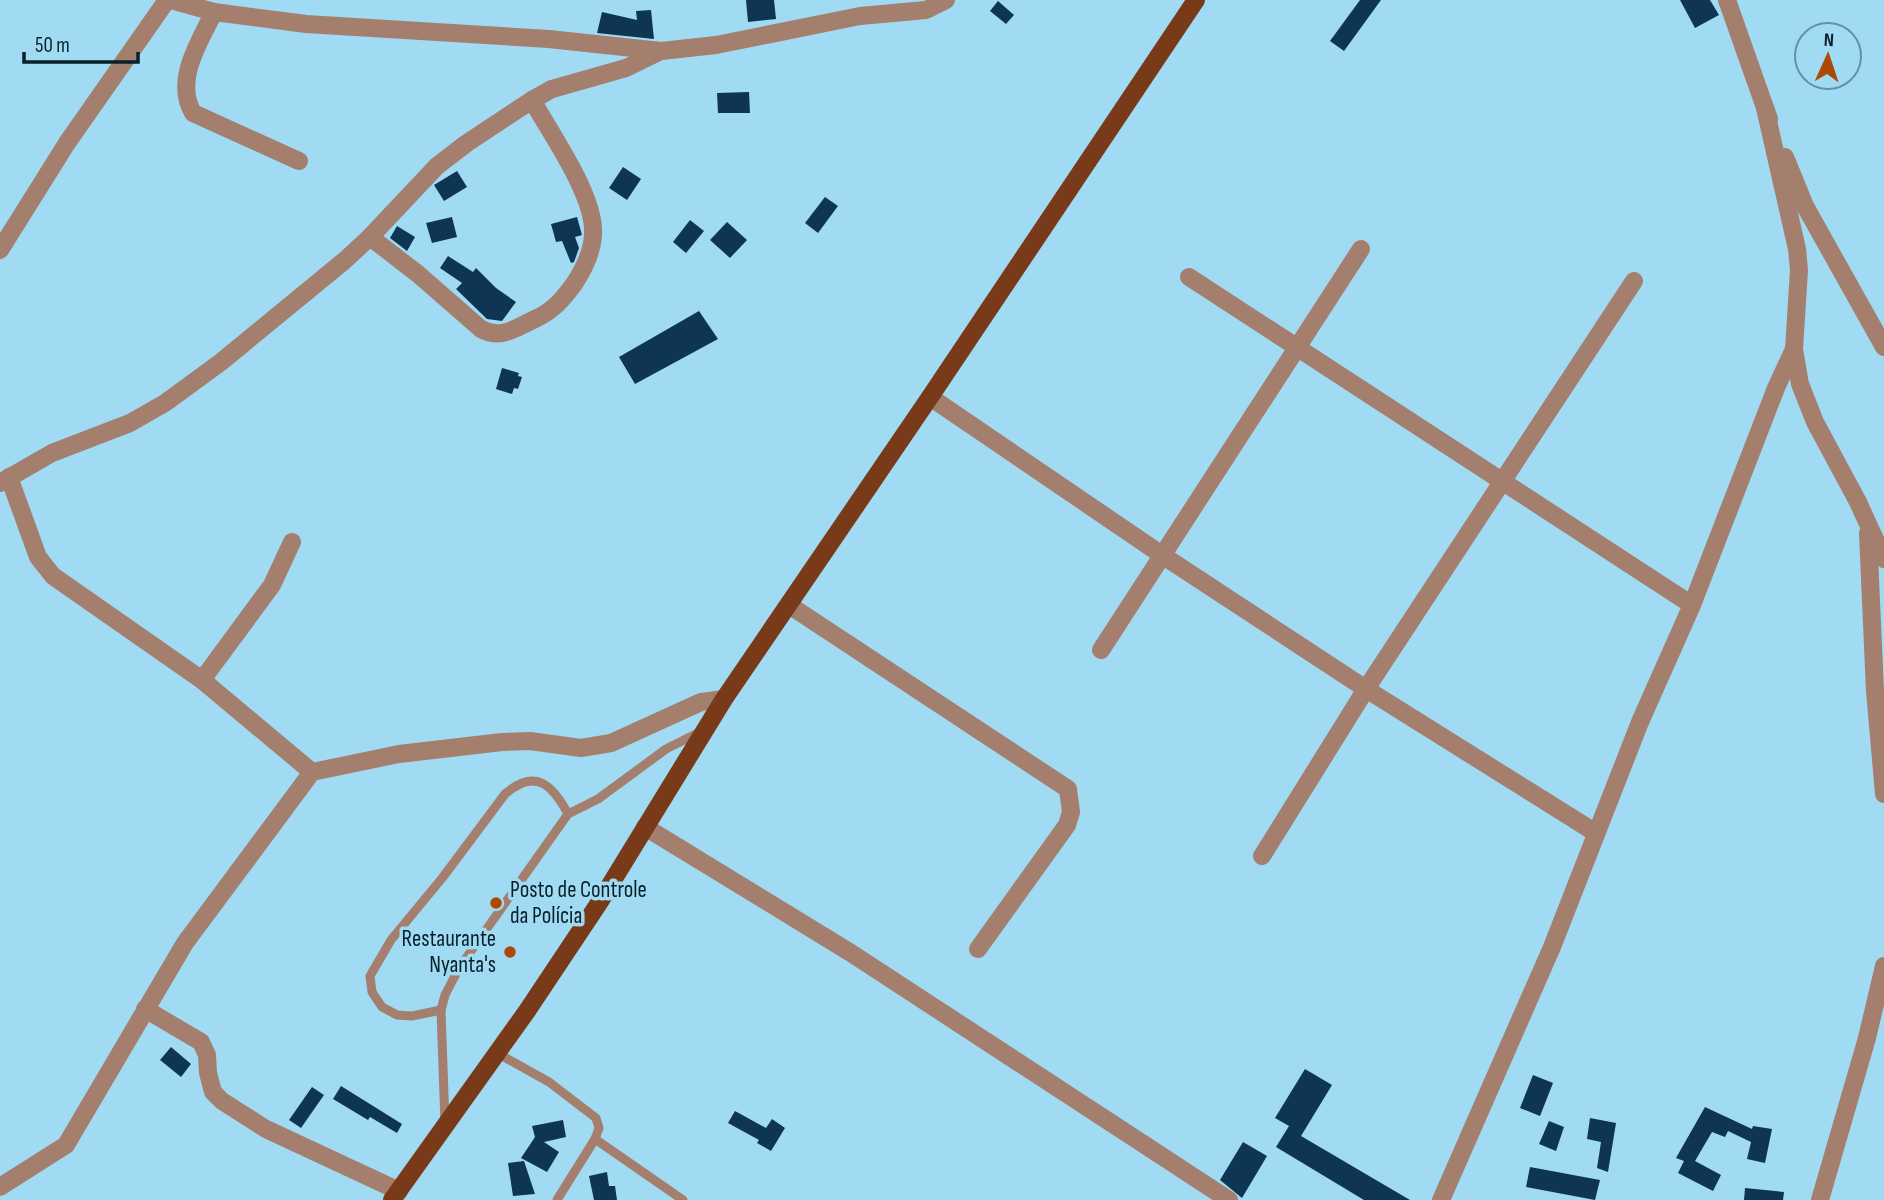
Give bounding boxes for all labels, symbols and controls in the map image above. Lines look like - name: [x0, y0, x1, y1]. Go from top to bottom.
- scale bar: [24, 21, 138, 65]
- north arrow: [1793, 21, 1863, 91]
- text: N: [1823, 29, 1834, 52]
- text: 50 m: [35, 33, 70, 58]
- place label: Posto de Controle da Polícia: [510, 876, 647, 930]
- marker: Posto de Controle da Polícia: [488, 895, 504, 911]
- place label: Restaurante Nyanta's: [402, 925, 496, 979]
- marker: Restaurante Nyanta's: [502, 944, 518, 960]

